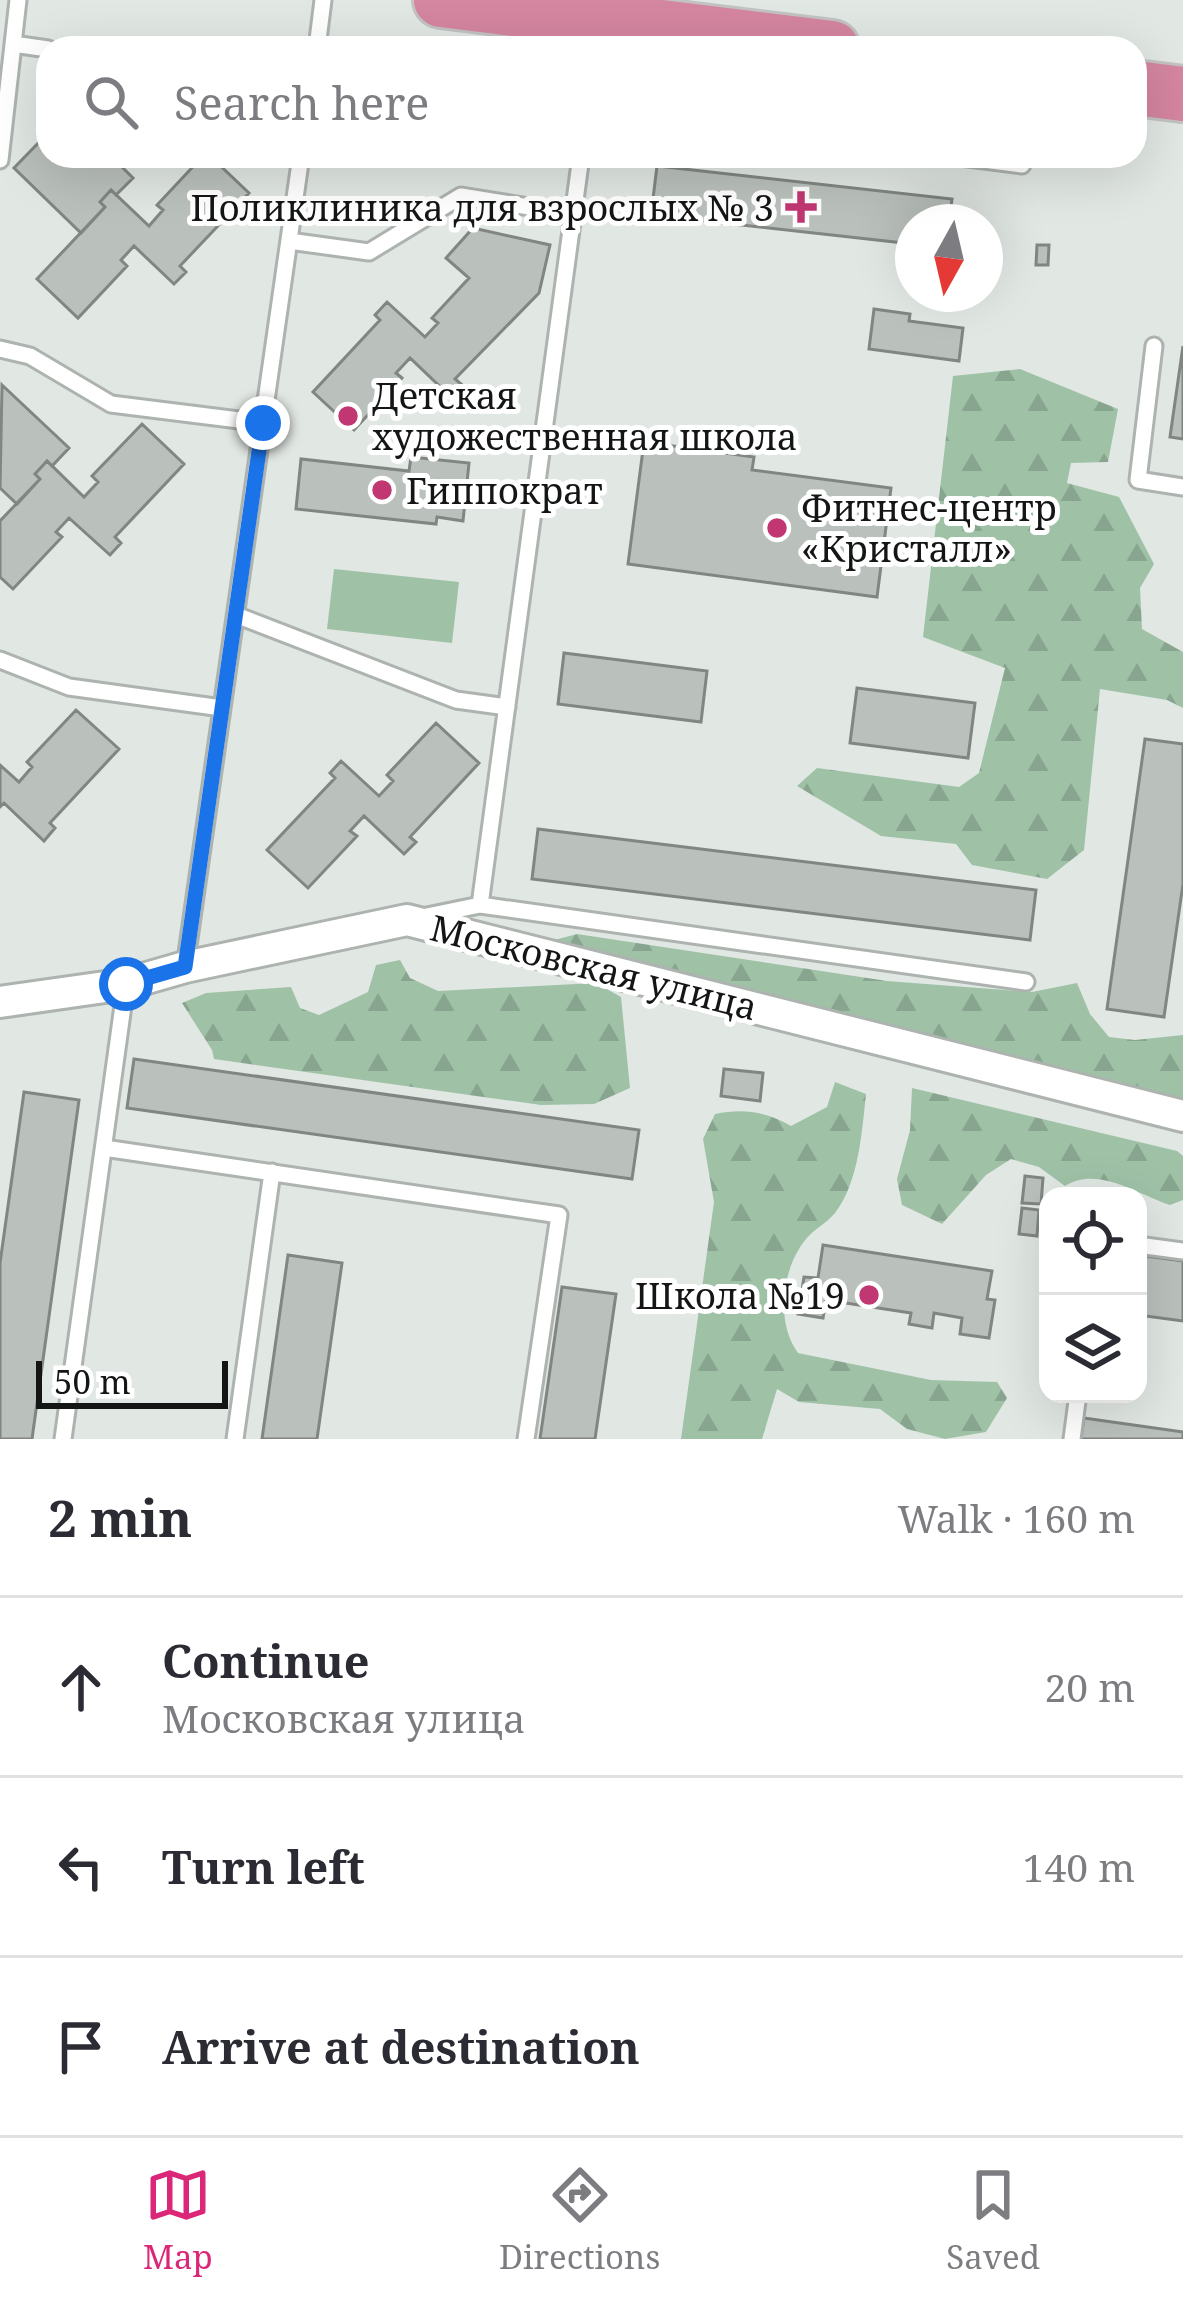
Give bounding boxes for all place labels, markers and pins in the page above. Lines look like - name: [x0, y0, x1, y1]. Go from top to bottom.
- place label: Поликлиника для взрослых № 3: [190, 183, 774, 232]
- marker: Поликлиника для взрослых № 3: [785, 191, 817, 223]
- place label: Детская художественная школа: [372, 371, 798, 461]
- marker: Детская художественная школа: [335, 403, 361, 429]
- place label: Гиппократ: [406, 466, 603, 515]
- marker: Гиппократ: [369, 477, 395, 503]
- place label: Фитнес-центр «Кристалл»: [801, 483, 1057, 573]
- marker: Фитнес-центр «Кристалл»: [764, 515, 790, 541]
- place label: Школа №19: [635, 1271, 845, 1320]
- marker: Школа №19: [856, 1282, 882, 1308]

